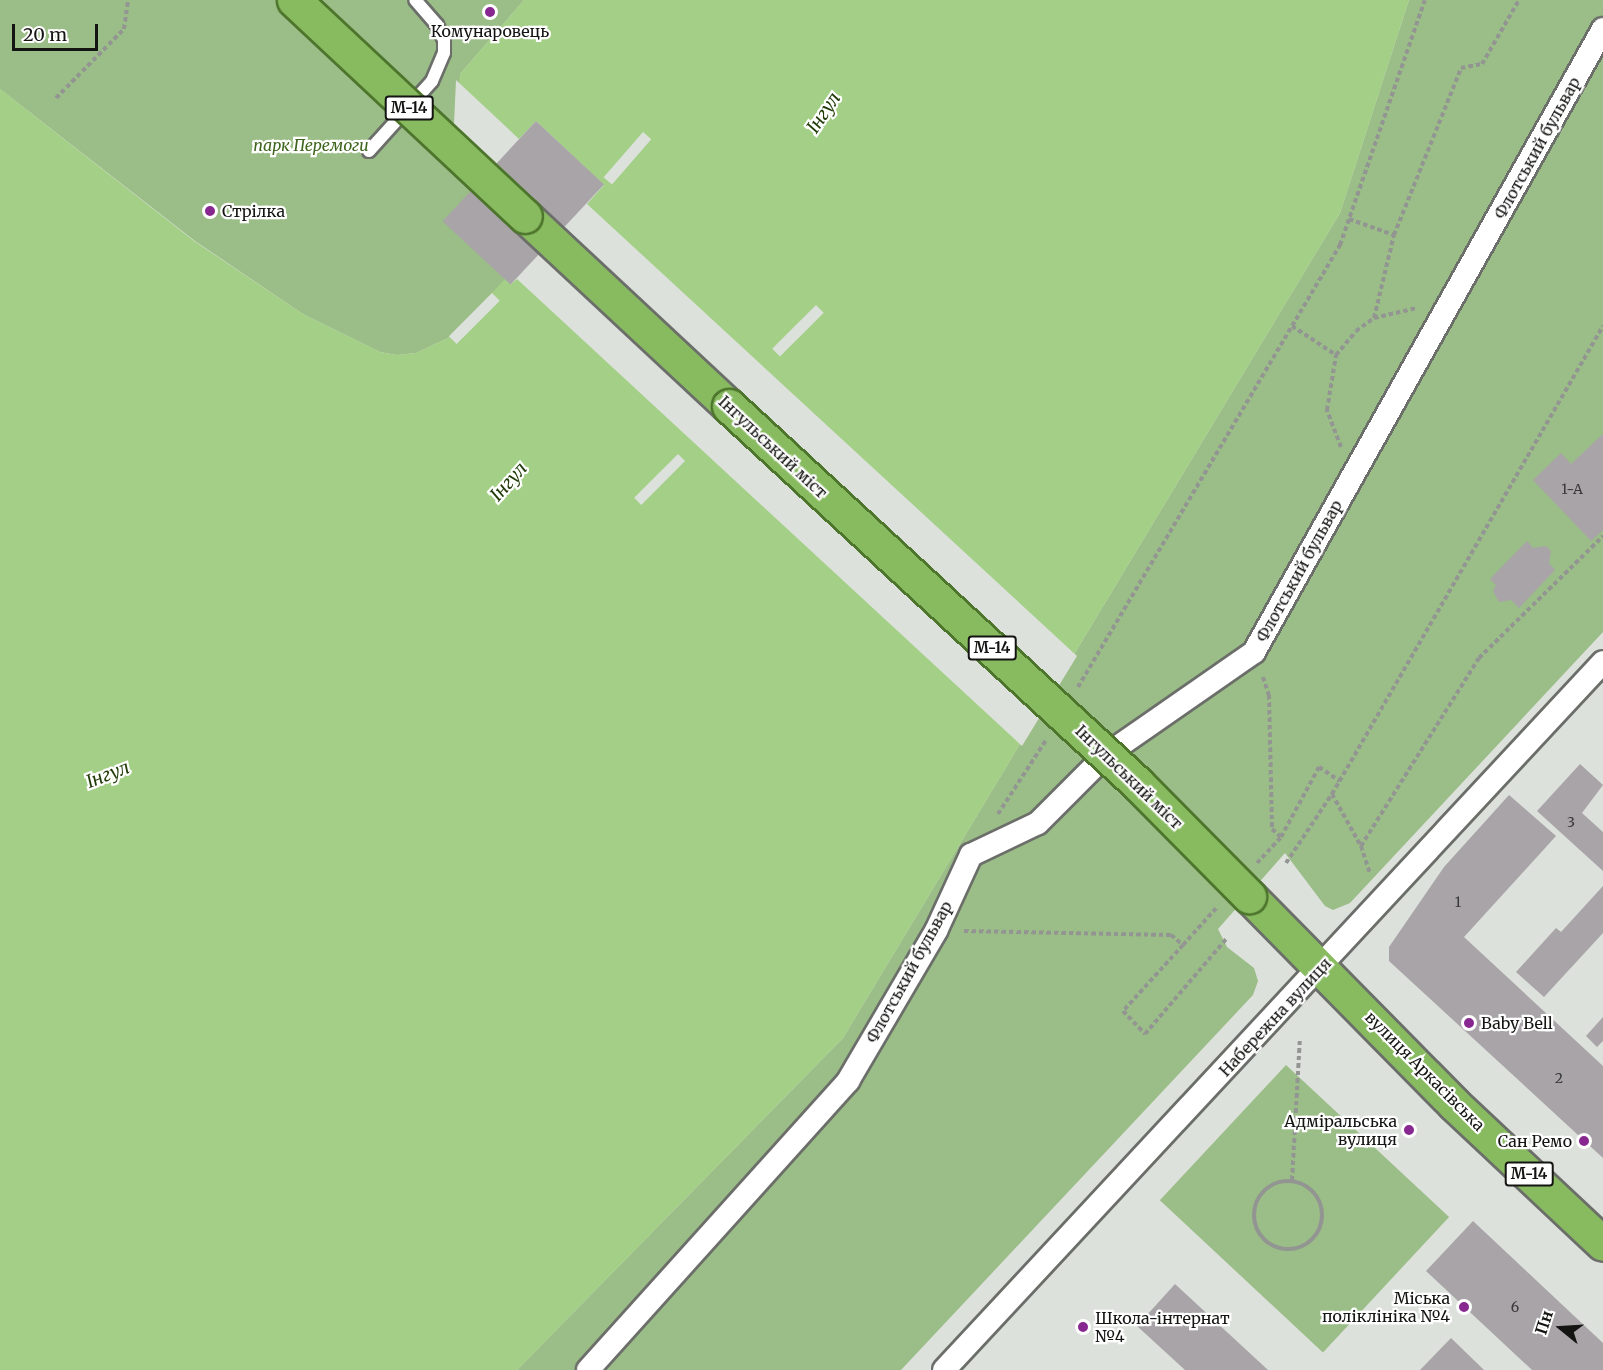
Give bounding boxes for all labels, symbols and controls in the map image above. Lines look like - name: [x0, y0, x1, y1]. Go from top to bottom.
- marker: Комунаровець: [483, 5, 497, 19]
- scale bar: [15, 12, 100, 50]
- place label: Комунаровець: [431, 21, 549, 41]
- text: 20 m: [23, 23, 67, 46]
- street label: Флотський бульвар: [1490, 74, 1584, 222]
- water label: Інгул: [803, 89, 845, 137]
- road number: М-14: [384, 96, 434, 120]
- park label: парк Перемоги: [253, 135, 369, 155]
- place label: Стрілка: [222, 201, 285, 221]
- marker: Стрілка: [203, 204, 217, 218]
- street label: Інгульський міст: [715, 392, 831, 502]
- water label: Інгул: [486, 458, 532, 506]
- house number: 1-А: [1561, 481, 1583, 497]
- street label: Флотський бульвар: [1252, 497, 1346, 645]
- road number: М-14: [966, 636, 1018, 660]
- street label: Інгульський міст: [1071, 721, 1187, 833]
- water label: Інгул: [83, 757, 133, 793]
- house number: 3: [1567, 814, 1575, 830]
- house number: 1: [1455, 894, 1461, 910]
- street label: Флотський бульвар: [862, 898, 956, 1046]
- street label: Набережна вулиця: [1215, 954, 1335, 1080]
- street label: вулиця Аркасівська: [1361, 1007, 1489, 1135]
- place label: Baby Bell: [1481, 1013, 1553, 1033]
- marker: Baby Bell: [1462, 1016, 1476, 1030]
- house number: 2: [1555, 1070, 1563, 1086]
- place label: Адміральська вулиця: [1284, 1111, 1397, 1149]
- marker: Адміральська вулиця: [1402, 1123, 1416, 1137]
- place label: Сан Ремо: [1498, 1131, 1572, 1151]
- marker: Сан Ремо: [1577, 1134, 1591, 1148]
- road number: М-14: [1504, 1162, 1555, 1186]
- place label: Міська поліклініка №4: [1322, 1288, 1450, 1326]
- marker: Міська поліклініка №4: [1455, 1298, 1473, 1316]
- north arrow: [1531, 1298, 1591, 1358]
- house number: 6: [1511, 1299, 1519, 1315]
- place label: Школа-інтернат №4: [1095, 1308, 1230, 1346]
- text: Пн: [1531, 1308, 1557, 1337]
- marker: Школа-інтернат №4: [1076, 1320, 1090, 1334]

